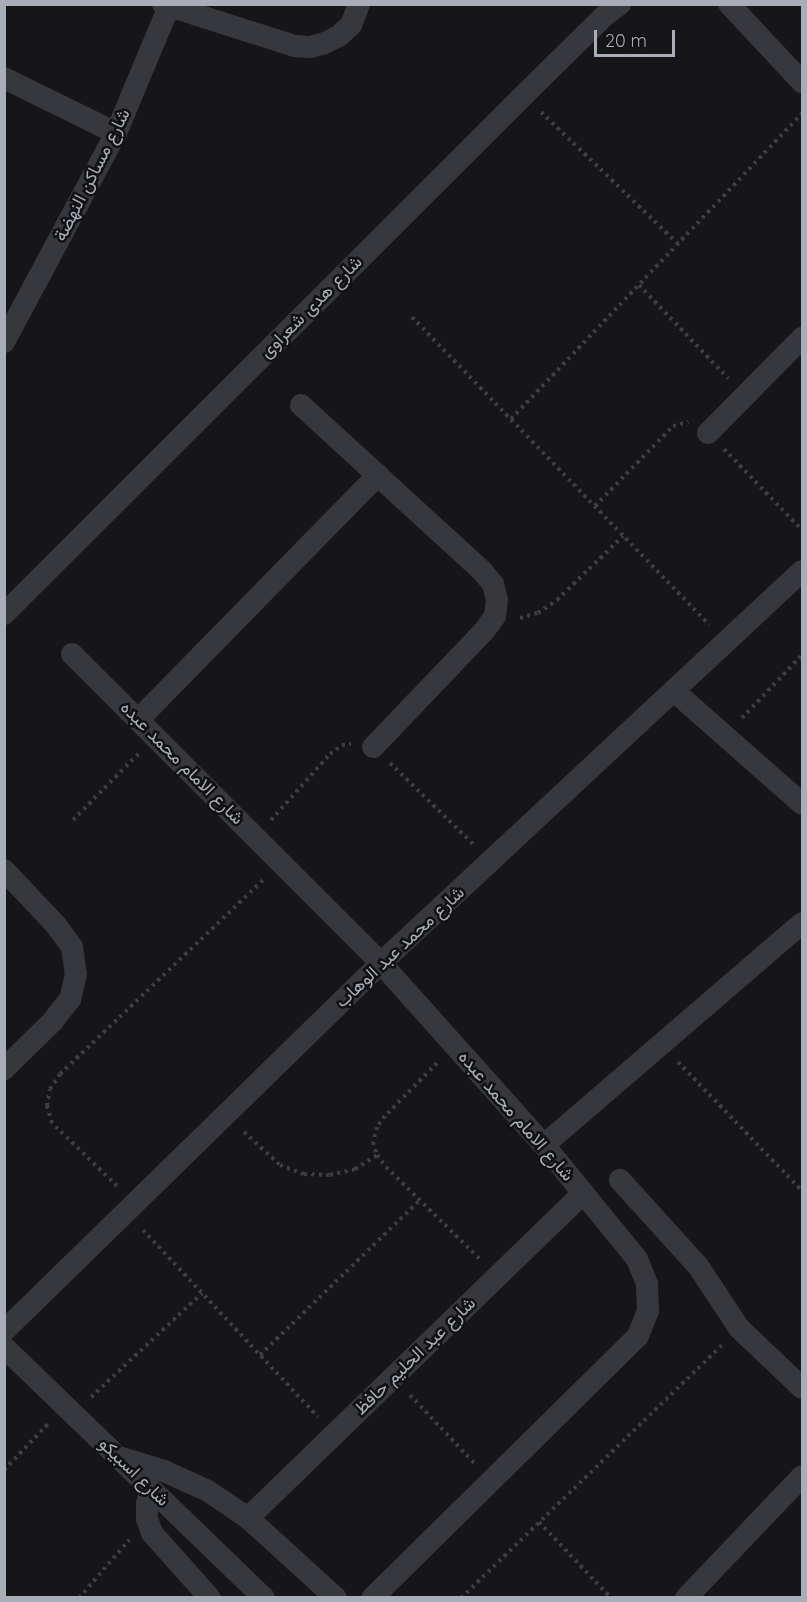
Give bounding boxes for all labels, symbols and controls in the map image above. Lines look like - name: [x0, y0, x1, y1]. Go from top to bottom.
- scale bar: [597, 18, 678, 56]
- text: 20 m: [605, 29, 647, 52]
- street label: شارع مساكن النهضة: [49, 105, 135, 245]
- street label: شارع هدى شعراوى: [255, 251, 367, 363]
- street label: شارع الامام محمد عبده: [116, 697, 248, 829]
- street label: شارع محمد عبد الوهاب: [331, 882, 469, 1012]
- street label: شارع الامام محمد عبده: [453, 1046, 579, 1186]
- street label: شارع عبد الحليم حافظ: [350, 1293, 480, 1419]
- street label: شارع اسبيكو: [94, 1433, 174, 1511]

